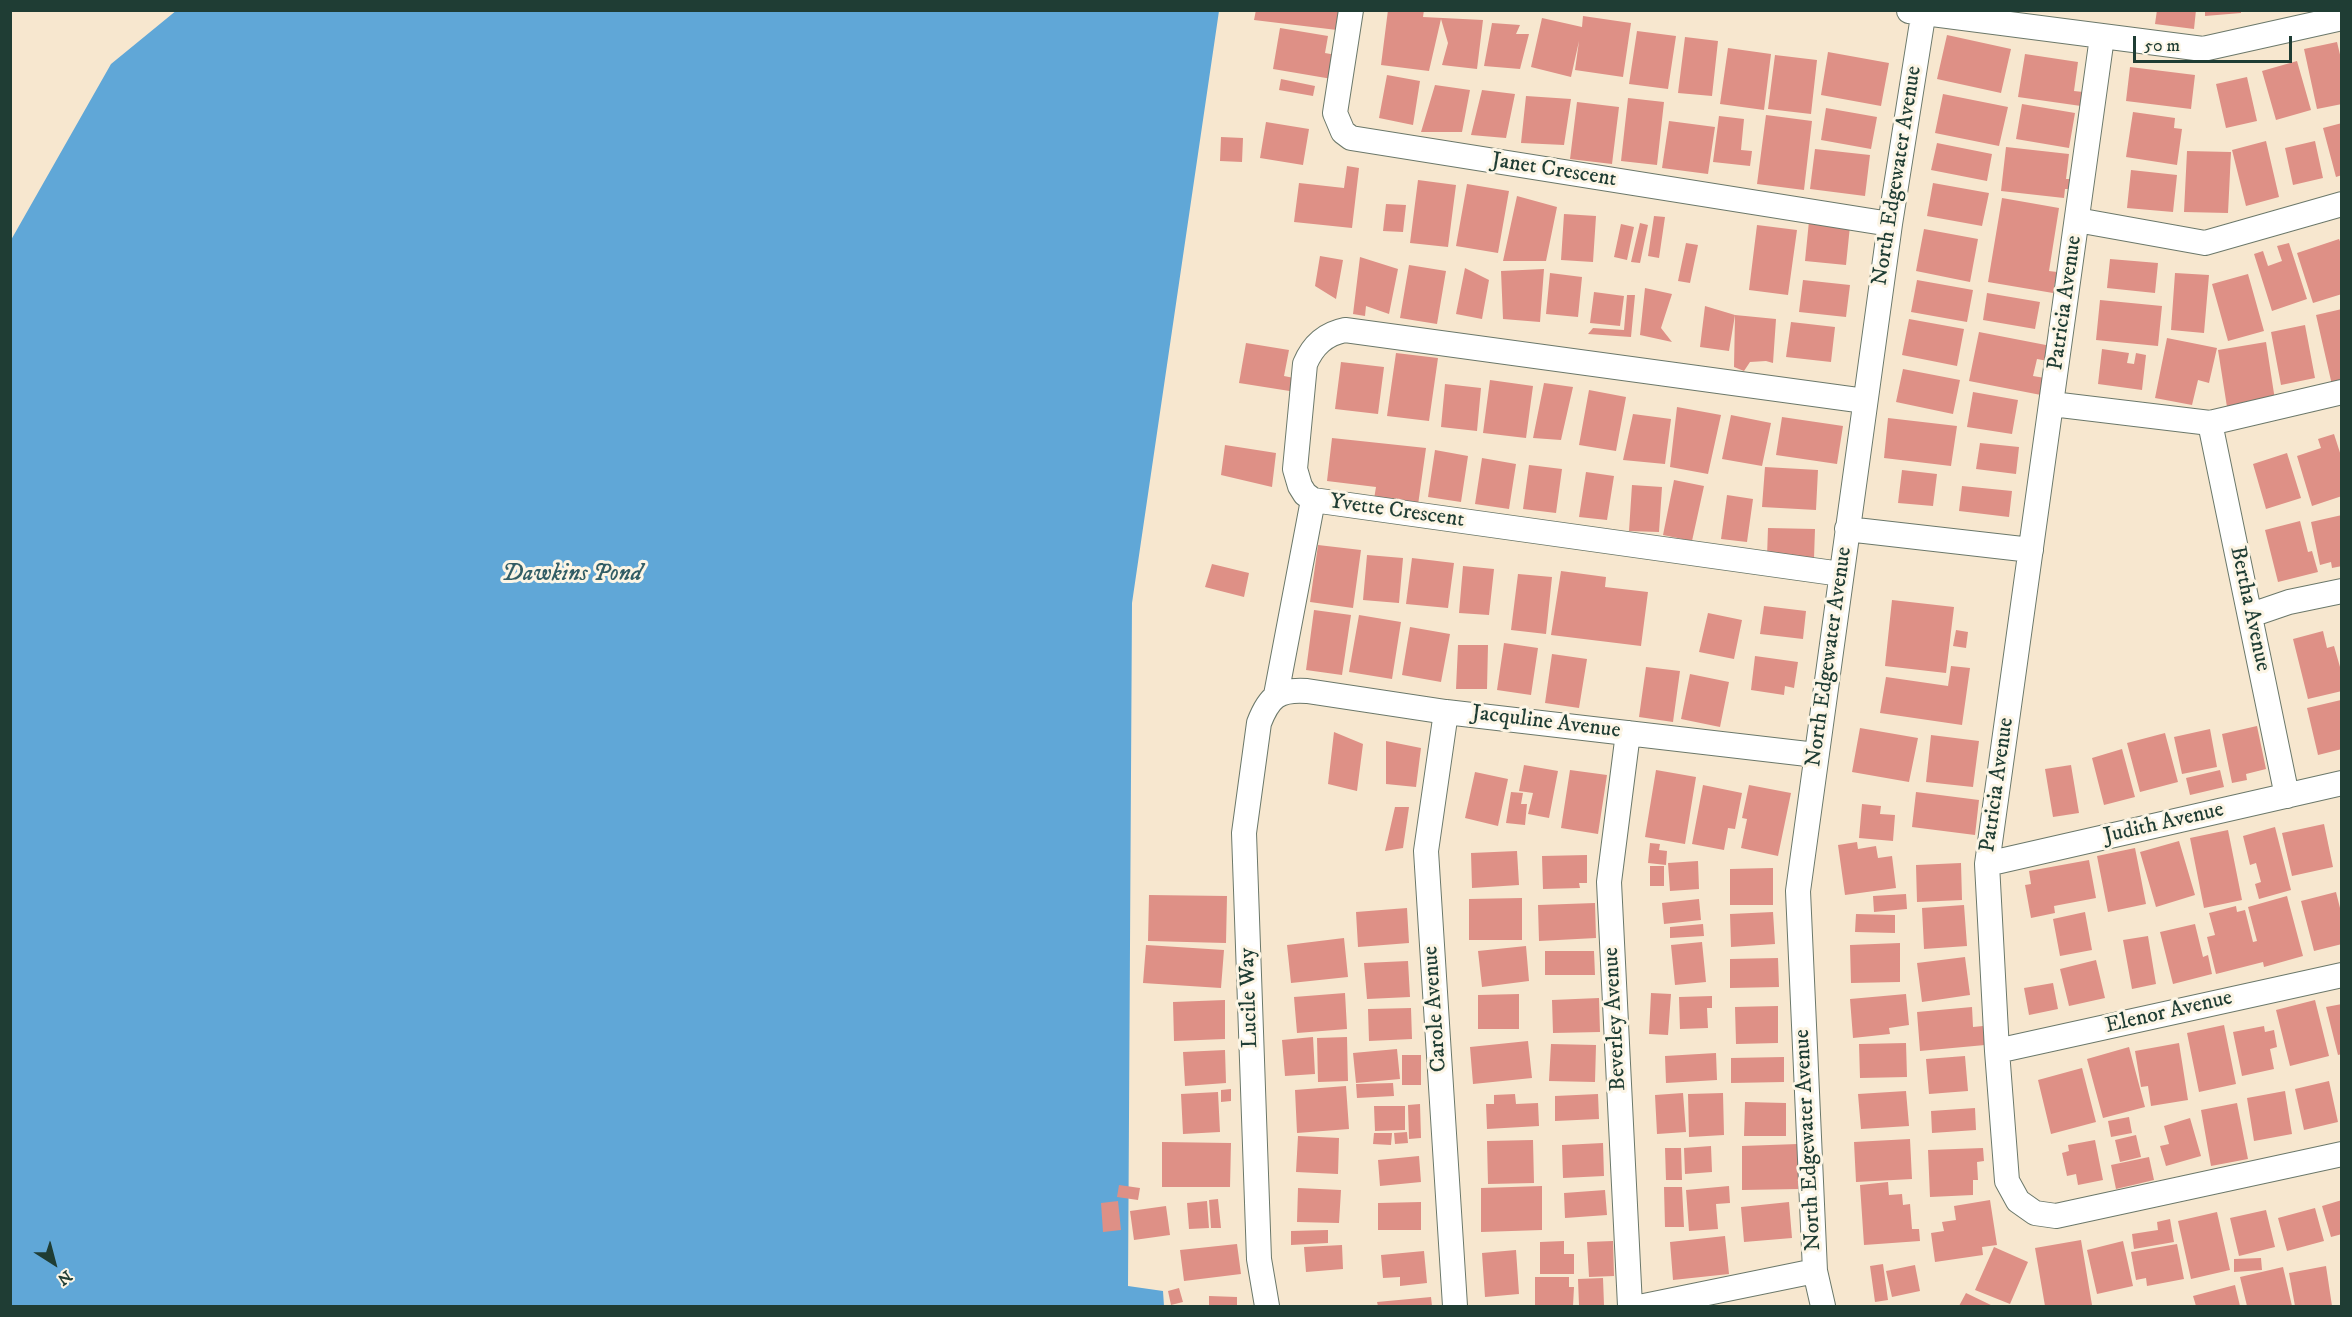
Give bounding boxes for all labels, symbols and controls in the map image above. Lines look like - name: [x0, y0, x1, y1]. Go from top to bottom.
- scale bar: [2136, 24, 2295, 62]
- text: 50 m: [2144, 35, 2180, 57]
- street label: North Edgewater Avenue: [1868, 64, 1928, 288]
- street label: Janet Crescent: [1490, 148, 1618, 194]
- street label: Patricia Avenue: [2043, 234, 2089, 372]
- street label: Yvette Crescent: [1328, 490, 1466, 534]
- street label: Bertha Avenue: [2223, 544, 2275, 674]
- street label: North Edgewater Avenue: [1801, 545, 1859, 769]
- water label: Dawkins Pond: [502, 561, 642, 589]
- street label: Jacquline Avenue: [1470, 701, 1622, 745]
- street label: Patricia Avenue: [1975, 716, 2021, 854]
- street label: Judith Avenue: [2101, 797, 2227, 851]
- street label: Carole Avenue: [1418, 945, 1454, 1073]
- street label: Beverley Avenue: [1599, 946, 1633, 1092]
- street label: Lucile Way: [1235, 947, 1265, 1049]
- street label: Elenor Avenue: [2103, 986, 2235, 1040]
- street label: North Edgewater Avenue: [1790, 1028, 1828, 1252]
- north arrow: [24, 1233, 84, 1293]
- text: N: [53, 1266, 76, 1290]

